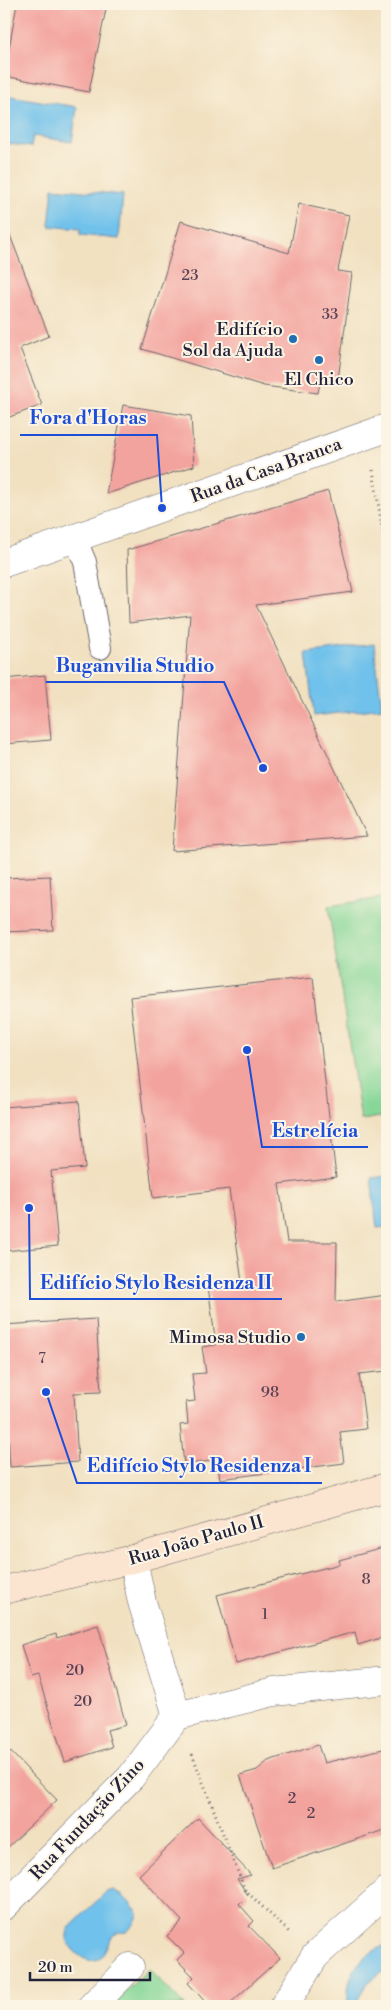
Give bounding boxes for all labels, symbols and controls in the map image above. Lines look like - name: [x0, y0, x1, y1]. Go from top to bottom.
- house number: 23: [182, 266, 198, 285]
- house number: 33: [322, 305, 338, 324]
- place label: Edifício Sol da Ajuda: [183, 318, 284, 362]
- marker: Edifício Sol da Ajuda: [287, 333, 299, 345]
- marker: El Chico: [313, 354, 325, 366]
- place label: El Chico: [284, 368, 354, 391]
- callout: Fora d'Horas: [20, 401, 157, 435]
- text: Fora d'Horas: [29, 406, 147, 430]
- street label: Rua da Casa Branca: [187, 432, 346, 508]
- callout: Buganvilia Studio: [46, 648, 224, 682]
- text: Buganvilia Studio: [56, 654, 214, 678]
- callout: Estrelícia: [262, 1113, 368, 1147]
- text: Estrelícia: [272, 1119, 359, 1143]
- callout: Edifício Stylo Residenza II: [30, 1265, 282, 1299]
- text: Edifício Stylo Residenza II: [40, 1271, 273, 1295]
- place label: Mimosa Studio: [169, 1326, 291, 1349]
- marker: Mimosa Studio: [295, 1331, 307, 1343]
- house number: 7: [38, 1349, 46, 1368]
- house number: 98: [261, 1383, 279, 1402]
- callout: Edifício Stylo Residenza I: [77, 1449, 322, 1483]
- text: Edifício Stylo Residenza I: [87, 1454, 312, 1478]
- street label: Rua João Paulo II: [126, 1510, 267, 1571]
- house number: 8: [361, 1570, 371, 1589]
- house number: 1: [262, 1605, 269, 1624]
- house number: 20: [66, 1661, 84, 1680]
- house number: 20: [74, 1692, 92, 1711]
- street label: Rua Fundação Zino: [25, 1754, 150, 1885]
- house number: 2: [288, 1789, 296, 1808]
- house number: 2: [307, 1804, 315, 1823]
- scale bar: [30, 1950, 150, 1982]
- text: 20 m: [38, 1958, 73, 1977]

